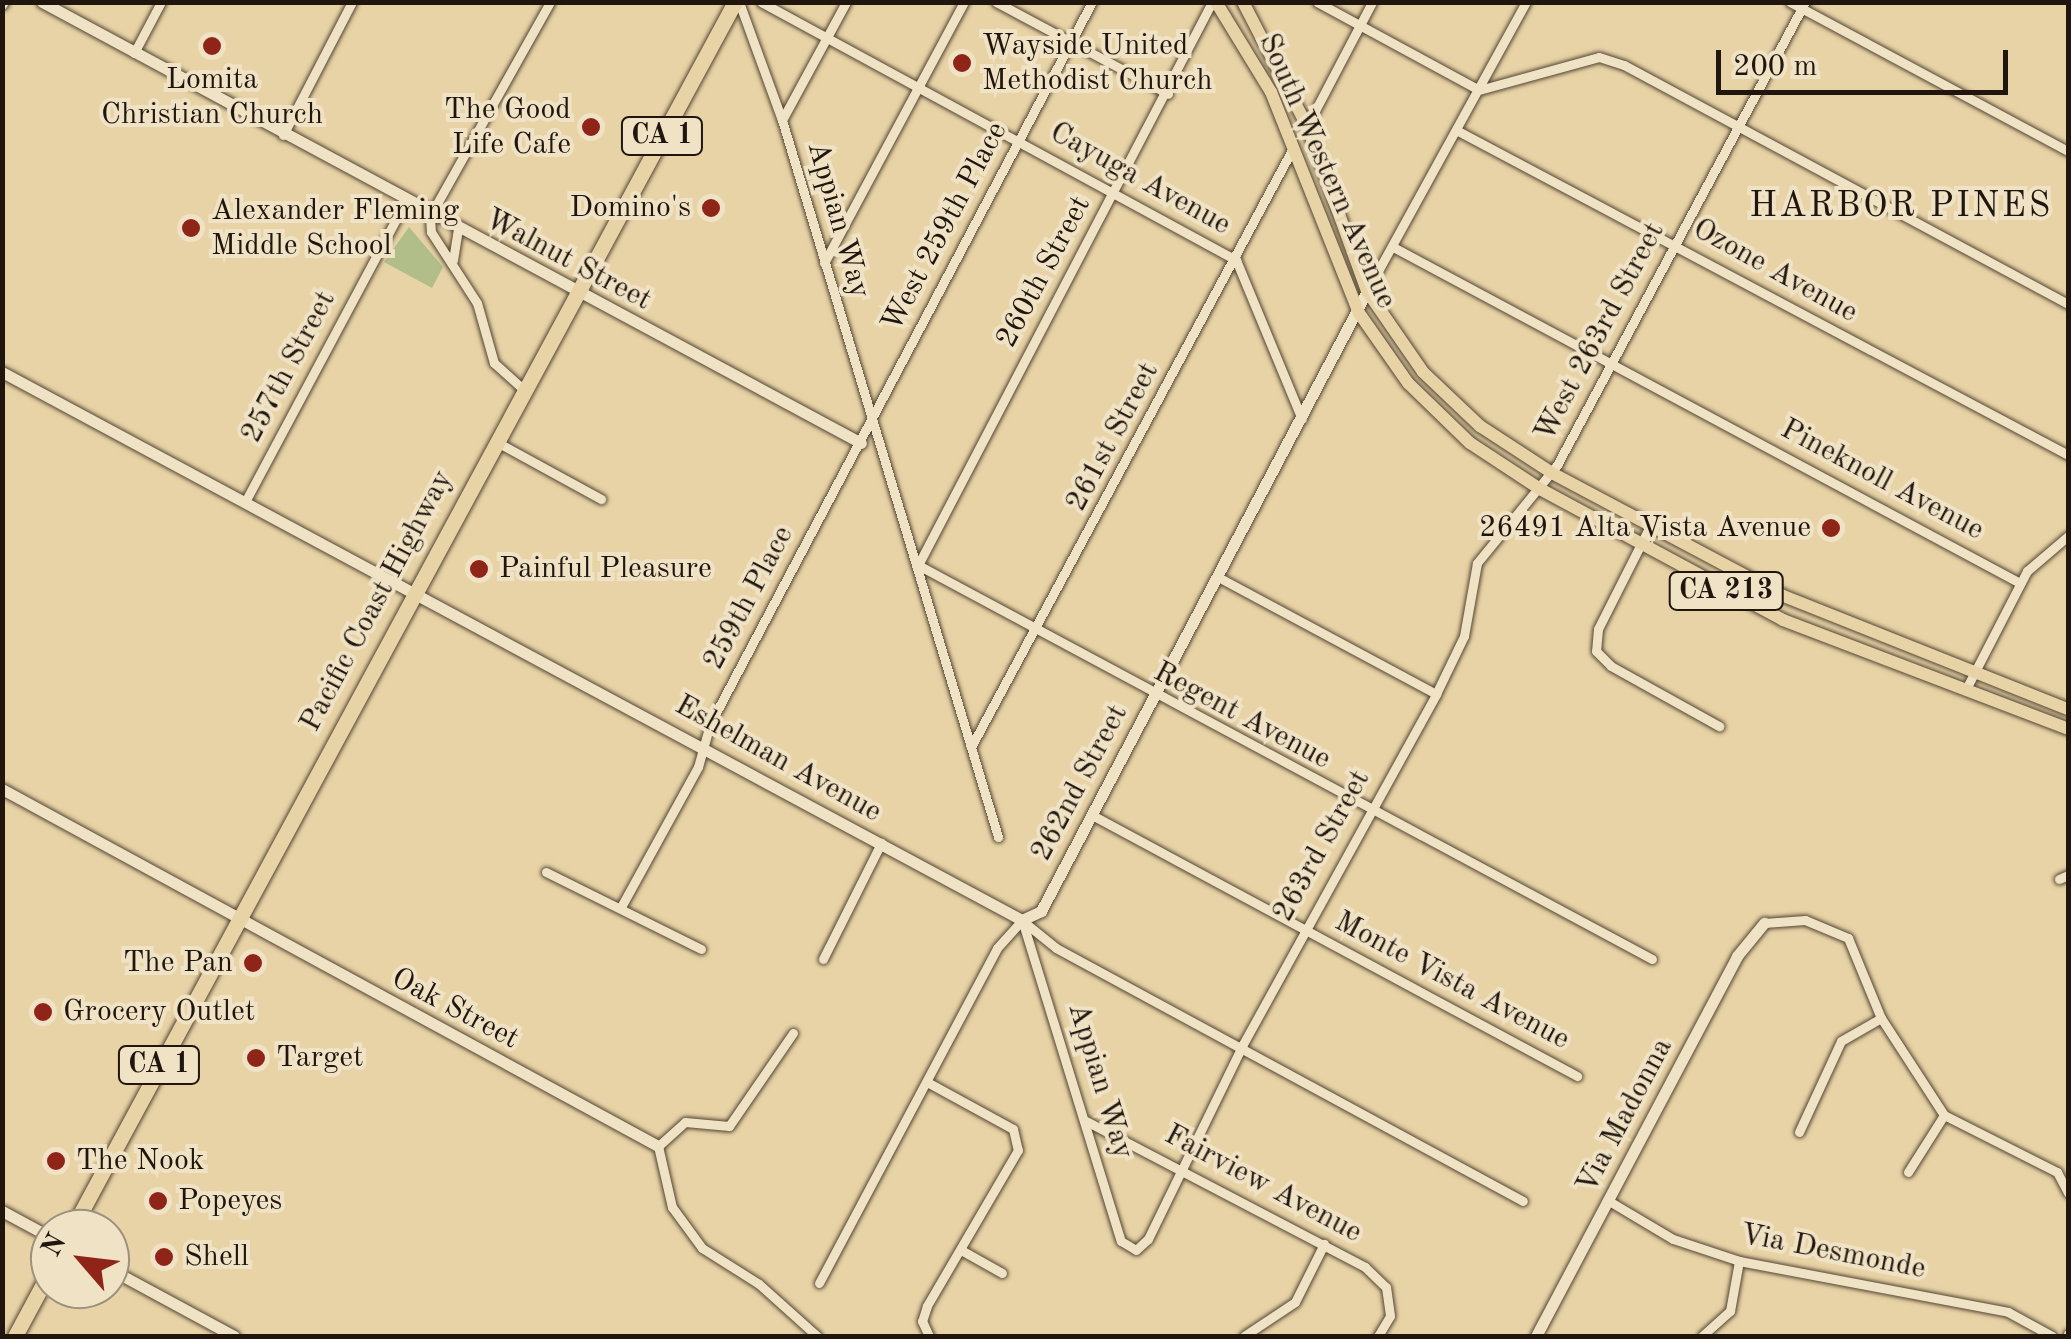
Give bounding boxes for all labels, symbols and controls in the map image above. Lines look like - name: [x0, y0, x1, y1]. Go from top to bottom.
- place label: Wayside United Methodist Church: [982, 28, 1212, 98]
- street label: South Western Avenue: [1250, 28, 1404, 314]
- scale bar: [1721, 30, 2014, 92]
- marker: Lomita Christian Church: [201, 35, 223, 57]
- marker: Wayside United Methodist Church: [951, 52, 973, 74]
- text: 200 m: [1733, 52, 1817, 82]
- place label: Lomita Christian Church: [101, 62, 323, 132]
- place label: The Good Life Cafe: [444, 92, 571, 162]
- road number: CA 1: [620, 113, 704, 159]
- street label: Cayuga Avenue: [1043, 115, 1237, 243]
- marker: The Good Life Cafe: [580, 116, 602, 138]
- street label: West 259th Place: [875, 116, 1015, 338]
- street label: Appian Way: [798, 137, 878, 303]
- district label: HARBOR PINES: [1749, 186, 2053, 228]
- place label: Domino's: [570, 190, 691, 226]
- street label: 260th Street: [989, 190, 1099, 354]
- place label: Alexander Fleming Middle School: [211, 193, 459, 264]
- marker: Domino's: [700, 197, 722, 219]
- street label: Walnut Street: [479, 201, 657, 319]
- street label: Ozone Avenue: [1686, 211, 1864, 331]
- street label: West 263rd Street: [1527, 216, 1673, 448]
- marker: Alexander Fleming Middle School: [180, 217, 202, 239]
- street label: 257th Street: [234, 285, 344, 449]
- street label: 261st Street: [1059, 356, 1167, 518]
- street label: Pineknoll Avenue: [1774, 411, 1990, 549]
- street label: Pacific Coast Highway: [293, 464, 461, 738]
- place label: 26491 Alta Vista Avenue: [1479, 510, 1811, 546]
- marker: 26491 Alta Vista Avenue: [1820, 517, 1842, 539]
- street label: 259th Place: [696, 520, 802, 676]
- place label: Painful Pleasure: [499, 551, 712, 587]
- marker: Painful Pleasure: [468, 558, 490, 580]
- road number: CA 213: [1668, 568, 1784, 614]
- street label: Regent Avenue: [1147, 654, 1337, 778]
- street label: Eshelman Avenue: [668, 687, 888, 831]
- street label: 262nd Street: [1024, 699, 1136, 867]
- street label: 263rd Street: [1266, 764, 1378, 928]
- street label: Monte Vista Avenue: [1328, 904, 1576, 1058]
- place label: The Pan: [123, 945, 233, 981]
- marker: The Pan: [242, 952, 264, 974]
- street label: Oak Street: [385, 960, 525, 1058]
- place label: Grocery Outlet: [63, 994, 255, 1030]
- street label: Appian Way: [1059, 999, 1141, 1163]
- marker: Grocery Outlet: [32, 1001, 54, 1023]
- street label: Via Madonna: [1569, 1032, 1681, 1200]
- place label: Target: [276, 1040, 363, 1076]
- road number: CA 1: [116, 1042, 202, 1088]
- marker: Target: [245, 1047, 267, 1069]
- street label: Fairview Avenue: [1158, 1117, 1368, 1251]
- place label: The Nook: [76, 1143, 204, 1179]
- marker: The Nook: [45, 1150, 67, 1172]
- place label: Popeyes: [178, 1183, 282, 1219]
- marker: Popeyes: [147, 1190, 169, 1212]
- north arrow: [30, 1209, 130, 1309]
- street label: Via Desmonde: [1737, 1216, 1929, 1288]
- text: N: [38, 1230, 73, 1262]
- place label: Shell: [184, 1239, 249, 1275]
- marker: Shell: [153, 1246, 175, 1268]

